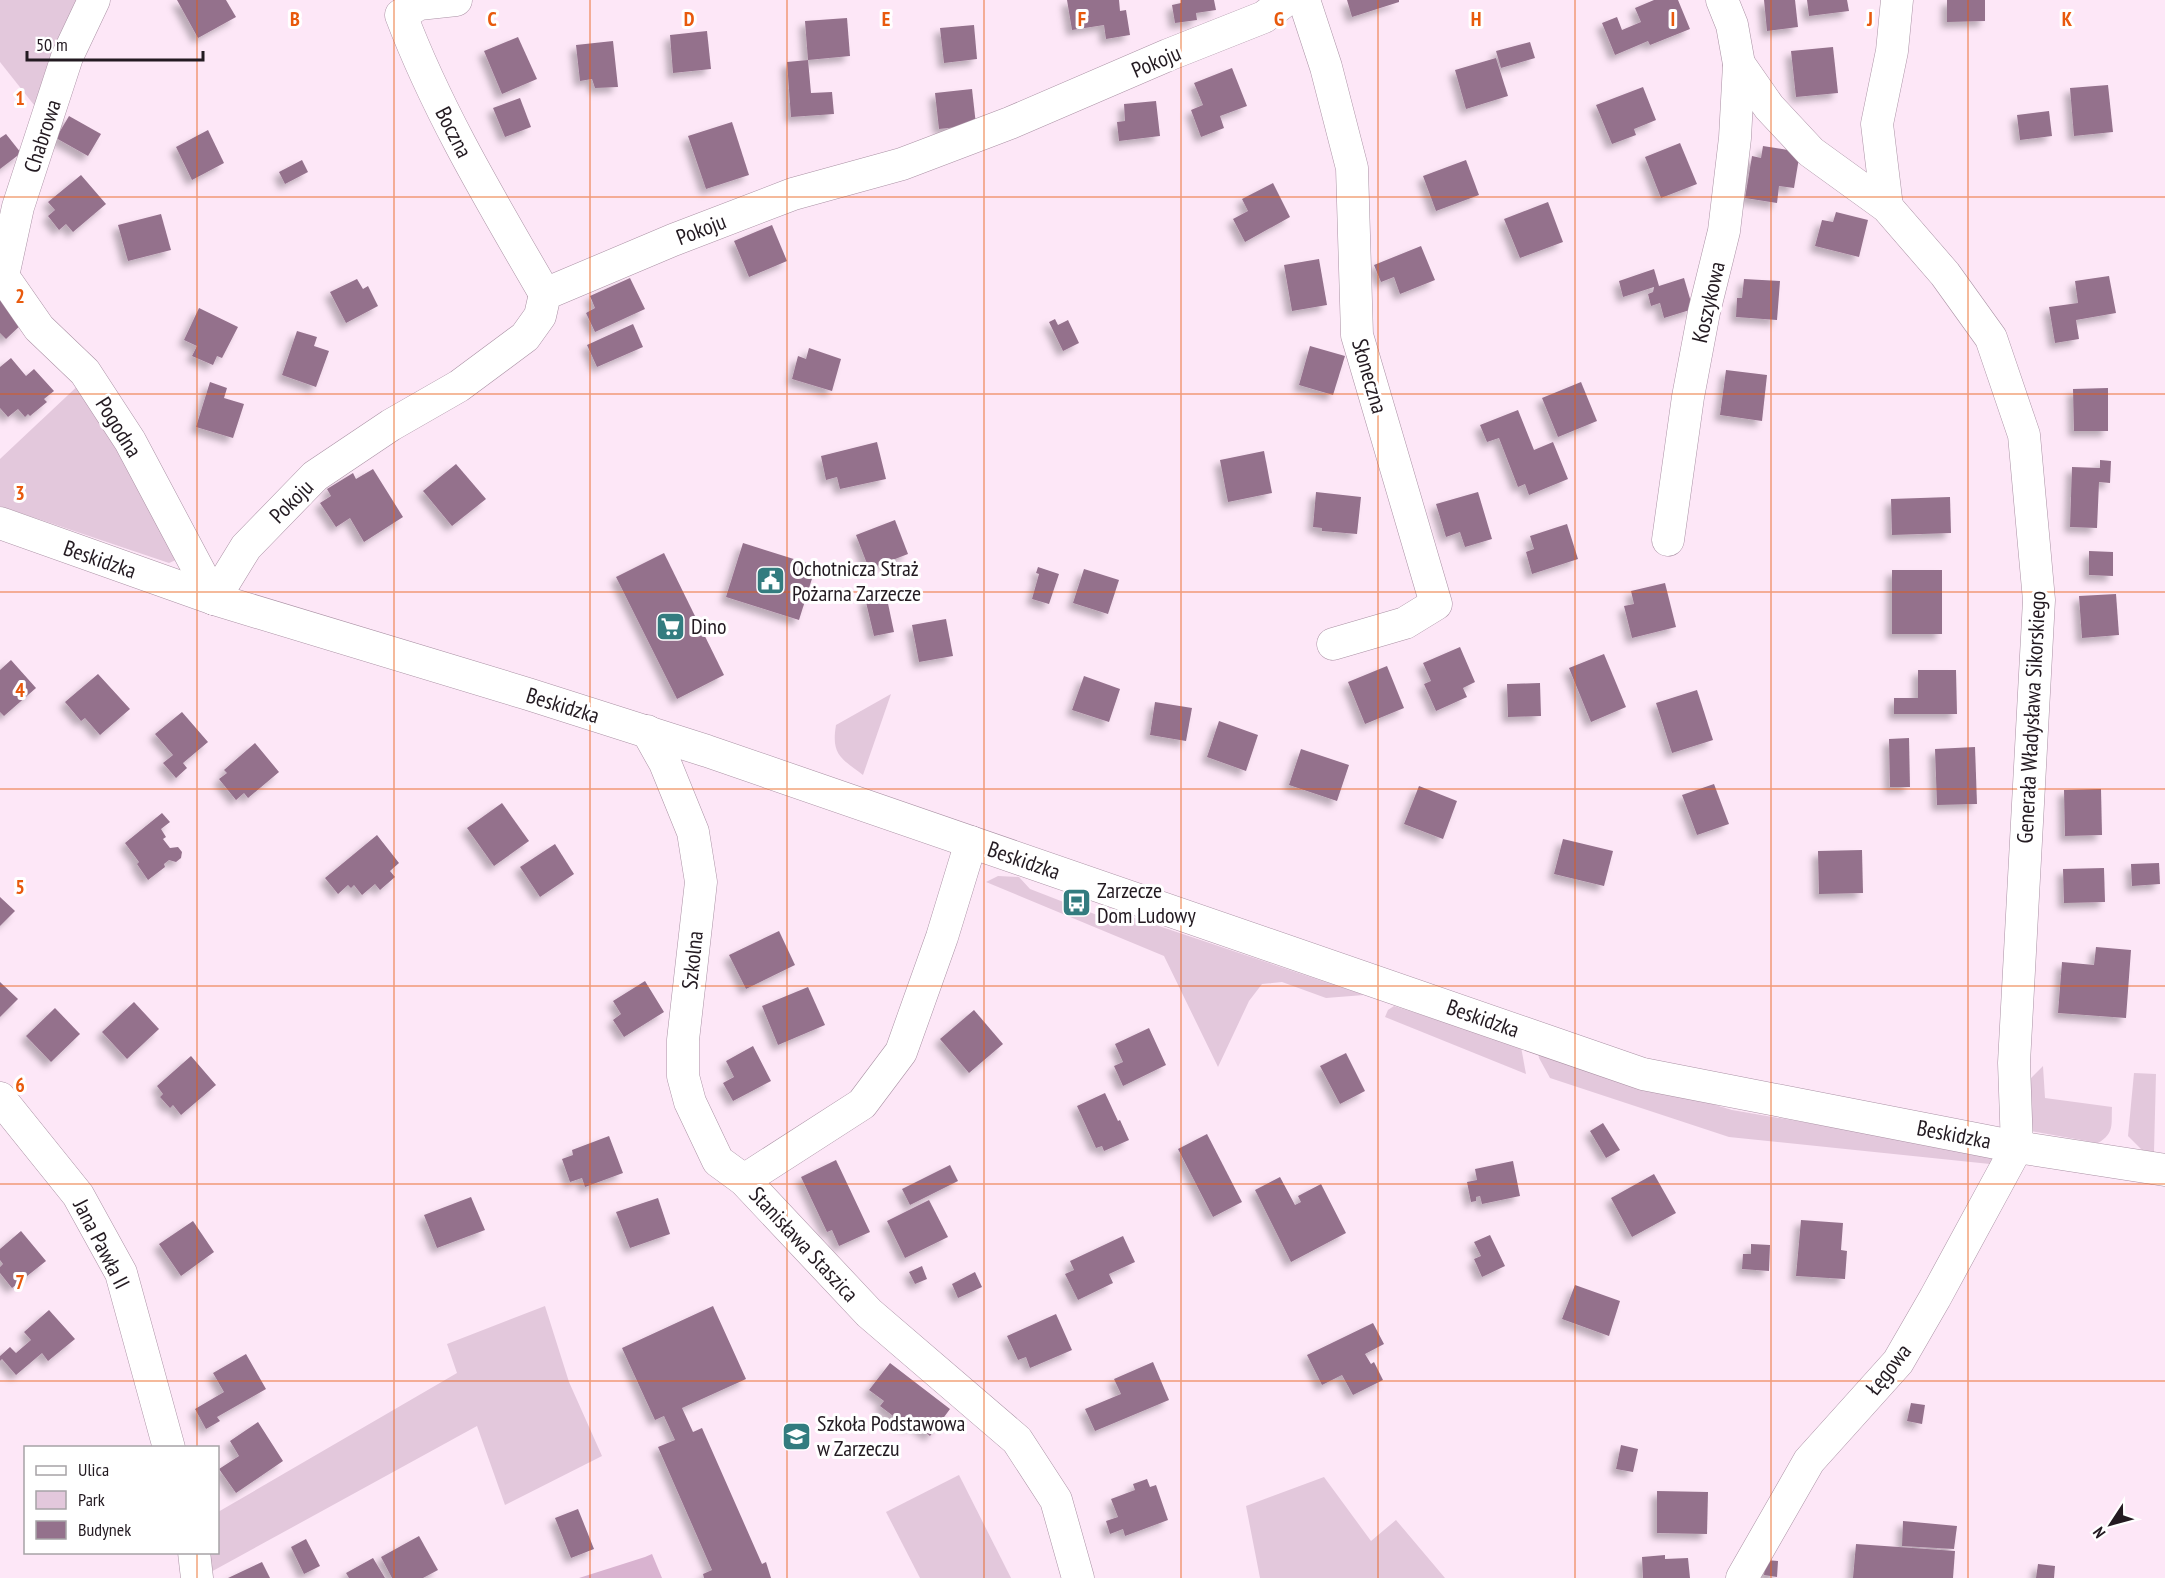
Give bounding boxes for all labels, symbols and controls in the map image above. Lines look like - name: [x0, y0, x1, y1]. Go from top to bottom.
- text: B: [290, 6, 300, 32]
- text: C: [487, 6, 497, 32]
- text: D: [684, 6, 695, 32]
- text: E: [882, 6, 890, 32]
- text: F: [1078, 6, 1086, 32]
- text: G: [1274, 6, 1284, 32]
- text: H: [1471, 6, 1481, 32]
- text: I: [1671, 6, 1675, 32]
- text: J: [1866, 6, 1873, 32]
- text: K: [2062, 6, 2073, 32]
- scale bar: [27, 24, 202, 62]
- text: 50 m: [36, 33, 68, 56]
- street label: Pokoju: [1127, 38, 1185, 84]
- text: 1: [15, 85, 25, 111]
- street label: Chabrowa: [17, 96, 67, 176]
- street label: Boczna: [429, 102, 479, 162]
- street label: Pokoju: [672, 207, 730, 251]
- street label: Koszykowa: [1685, 259, 1731, 345]
- text: 2: [15, 283, 25, 309]
- street label: Słoneczna: [1346, 335, 1394, 417]
- street label: Pogodna: [90, 392, 148, 462]
- street label: Pokoju: [263, 473, 319, 529]
- text: 3: [15, 480, 25, 506]
- street label: Beskidzka: [60, 534, 140, 584]
- place label: Ochotnicza Straż Pożarna Zarzecze: [792, 554, 921, 607]
- public building icon: Ochotnicza Straż Pożarna Zarzecze: [755, 565, 787, 597]
- street label: Generała Władysława Sikorskiego: [2010, 590, 2052, 844]
- supermarket icon: Dino: [654, 610, 686, 642]
- place label: Dino: [691, 612, 727, 640]
- text: 4: [15, 677, 25, 703]
- street label: Beskidzka: [523, 681, 603, 729]
- street label: Beskidzka: [984, 835, 1064, 885]
- text: 5: [15, 874, 25, 900]
- place label: Zarzecze Dom Ludowy: [1097, 876, 1196, 929]
- bus stop icon: Zarzecze Dom Ludowy: [1060, 887, 1092, 919]
- street label: Szkolna: [675, 929, 709, 991]
- street label: Beskidzka: [1443, 993, 1523, 1043]
- text: 6: [15, 1072, 25, 1098]
- street label: Beskidzka: [1915, 1113, 1993, 1155]
- street label: Stanisława Staszica: [743, 1180, 865, 1308]
- street label: Jana Pawła II: [67, 1193, 137, 1294]
- text: 7: [15, 1269, 25, 1295]
- street label: Łęgowa: [1859, 1338, 1917, 1400]
- place label: Szkoła Podstawowa w Zarzeczu: [817, 1409, 965, 1462]
- school or university icon: Szkoła Podstawowa w Zarzeczu: [780, 1420, 812, 1452]
- legend: [24, 1446, 219, 1554]
- text: Ulica: [78, 1458, 109, 1481]
- text: Park: [78, 1488, 105, 1511]
- north arrow: [2081, 1494, 2141, 1554]
- text: Budynek: [78, 1518, 131, 1541]
- text: N: [2088, 1523, 2109, 1542]

